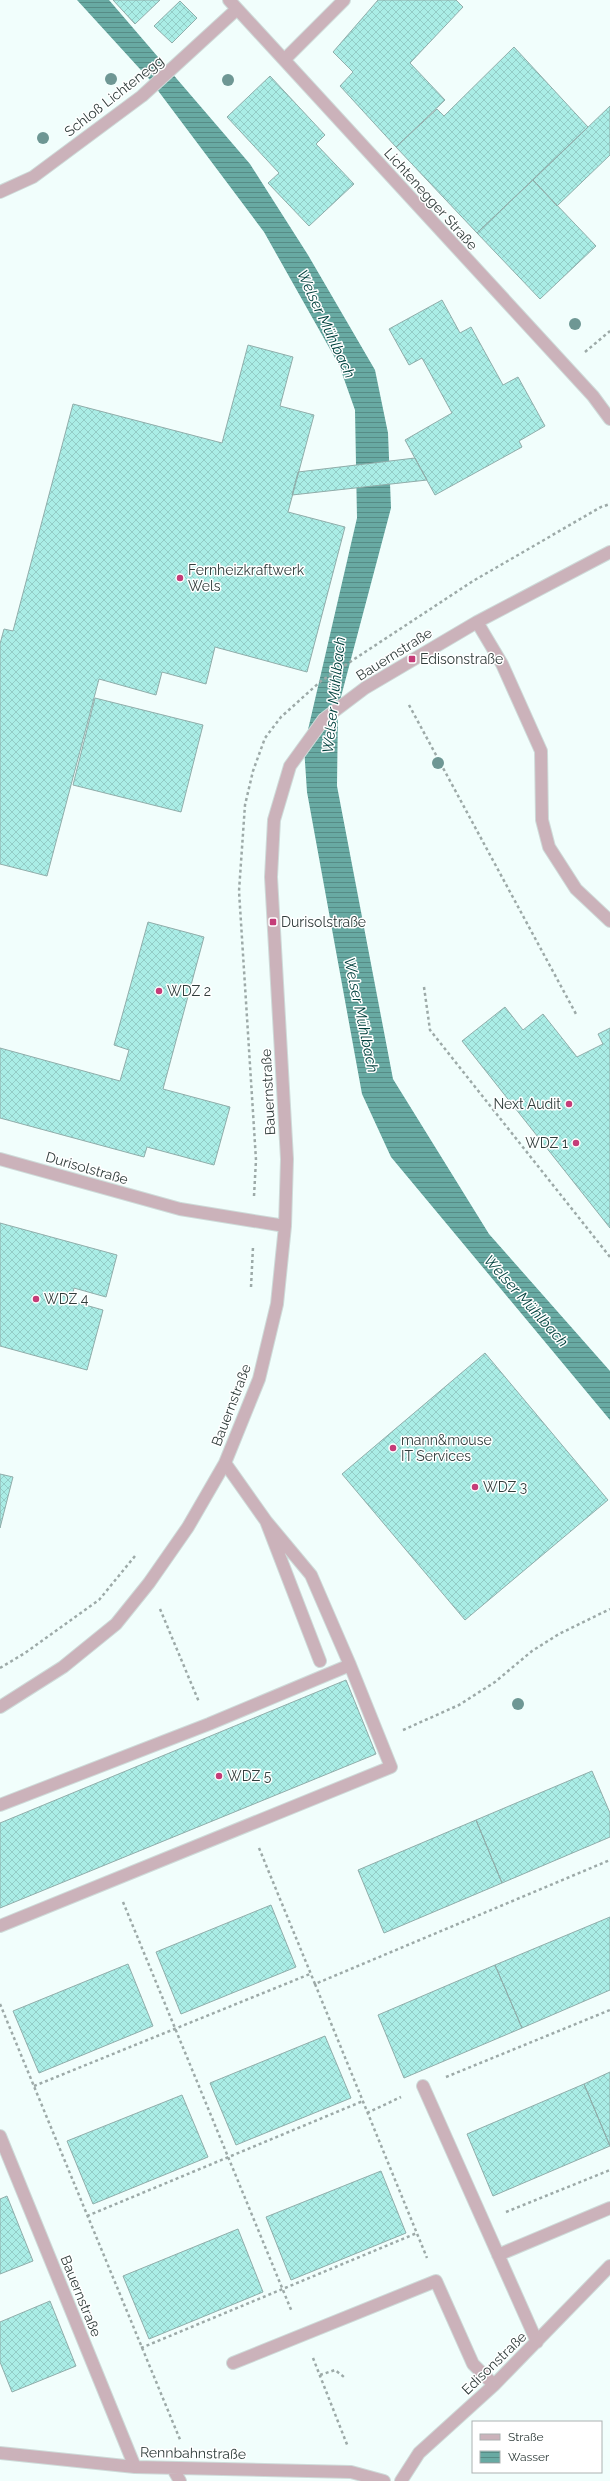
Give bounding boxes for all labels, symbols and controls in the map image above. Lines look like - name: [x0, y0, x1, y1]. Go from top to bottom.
- street label: Schloß Lichtenegg: [61, 52, 167, 140]
- street label: Lichtenegger Straße: [381, 145, 481, 253]
- water label: Welser Mühlbach: [293, 267, 359, 381]
- place label: Fernheizkraftwerk Wels: [188, 562, 305, 594]
- marker: Fernheizkraftwerk Wels: [175, 573, 185, 583]
- street label: Bauernstraße: [353, 624, 435, 684]
- water label: Welser Mühlbach: [319, 636, 349, 754]
- place label: Edisonstraße: [420, 651, 503, 667]
- marker: Edisonstraße: [407, 654, 417, 664]
- place label: Durisolstraße: [281, 914, 366, 930]
- marker: Durisolstraße: [268, 917, 278, 927]
- water label: Welser Mühlbach: [340, 956, 382, 1074]
- place label: WDZ 2: [167, 983, 211, 999]
- marker: WDZ 2: [154, 986, 164, 996]
- street label: Bauernstraße: [258, 1048, 278, 1136]
- place label: Next Audit: [493, 1096, 561, 1112]
- marker: Next Audit: [564, 1099, 574, 1109]
- place label: WDZ 1: [525, 1135, 568, 1151]
- marker: WDZ 1: [571, 1138, 581, 1148]
- street label: Durisolstraße: [44, 1149, 130, 1187]
- water label: Welser Mühlbach: [480, 1251, 572, 1351]
- place label: WDZ 4: [44, 1291, 89, 1307]
- marker: WDZ 4: [31, 1294, 41, 1304]
- street label: Bauernstraße: [208, 1362, 254, 1448]
- place label: mann&mouse IT Services: [401, 1432, 492, 1464]
- marker: mann&mouse IT Services: [388, 1443, 398, 1453]
- place label: WDZ 3: [483, 1479, 527, 1495]
- marker: WDZ 3: [470, 1482, 480, 1492]
- place label: WDZ 5: [227, 1768, 272, 1784]
- marker: WDZ 5: [214, 1771, 224, 1781]
- street label: Bauernstraße: [57, 2253, 105, 2339]
- street label: Edisonstraße: [459, 2328, 529, 2398]
- legend: [472, 2421, 602, 2473]
- text: Straße: [508, 2430, 544, 2444]
- street label: Rennbahnstraße: [140, 2444, 246, 2462]
- text: Wasser: [508, 2450, 550, 2464]

